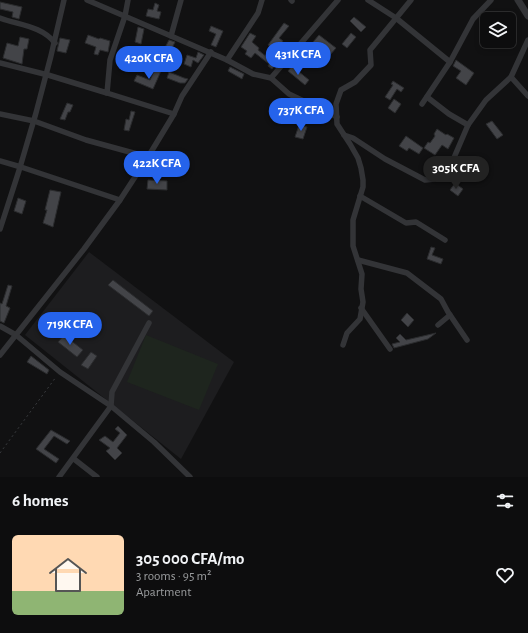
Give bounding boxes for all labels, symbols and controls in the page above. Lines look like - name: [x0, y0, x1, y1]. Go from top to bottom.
- map controls: [480, 12, 516, 48]
- button: layers: [480, 12, 516, 48]
- pin: 431K CFA: [257, 42, 339, 76]
- pin: 420K CFA: [108, 46, 190, 80]
- text: 431K CFA: [275, 48, 321, 61]
- text: 420K CFA: [124, 52, 174, 65]
- pin: 737K CFA: [260, 98, 342, 132]
- text: 737K CFA: [278, 104, 324, 117]
- pin: 422K CFA: [116, 151, 198, 185]
- pin: 305K CFA: [415, 156, 497, 190]
- text: 422K CFA: [133, 157, 181, 170]
- text: 305K CFA: [432, 162, 480, 175]
- pin: 719K CFA: [29, 312, 111, 346]
- text: 719K CFA: [47, 318, 93, 331]
- icon: filters: [494, 490, 516, 512]
- text: 6 homes: [12, 492, 68, 509]
- text: 305 000 CFA/mo: [136, 550, 245, 567]
- icon: home: [44, 551, 92, 599]
- icon: heart: [494, 564, 516, 586]
- text: 3 rooms · 95 m²: [136, 570, 211, 583]
- text: Apartment: [136, 586, 191, 599]

